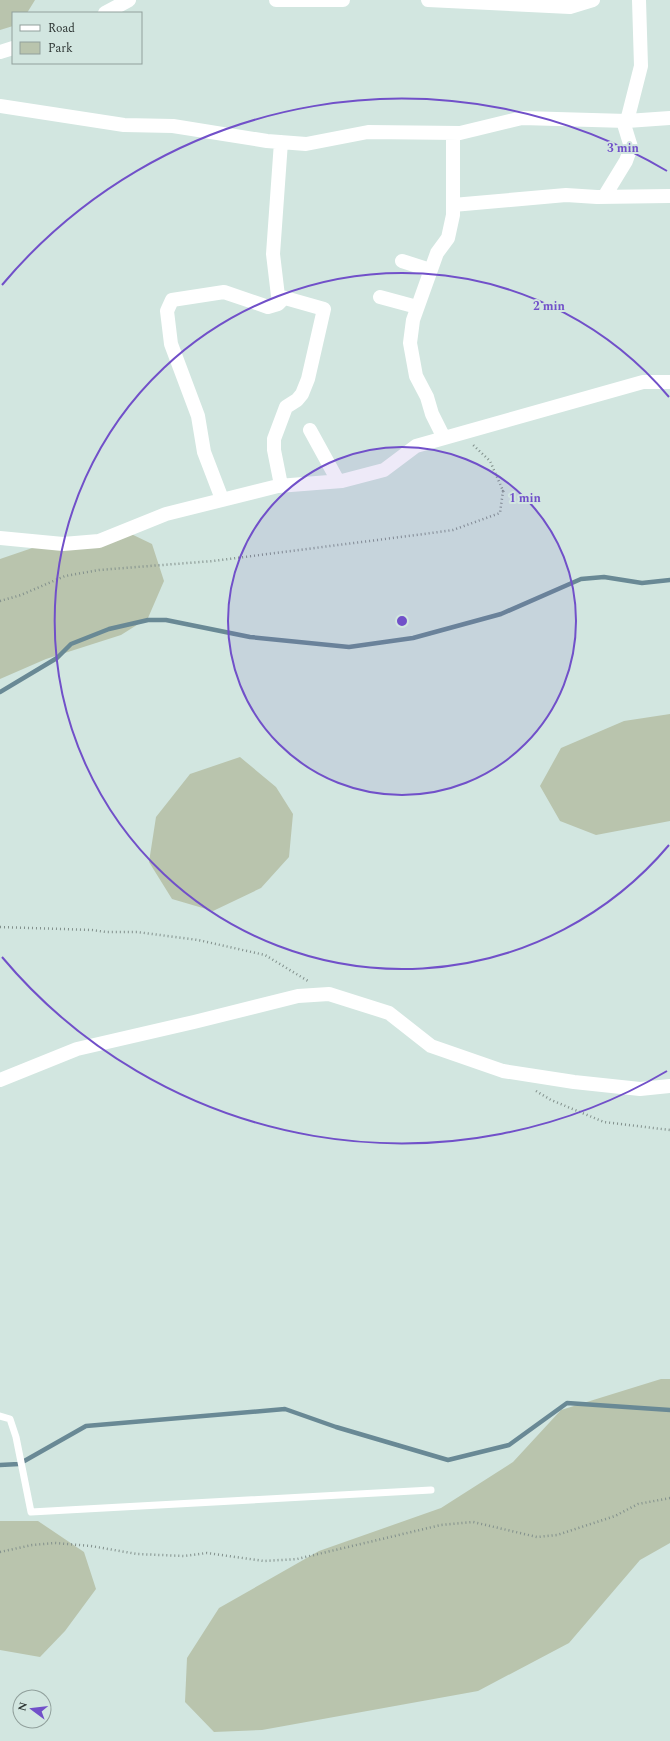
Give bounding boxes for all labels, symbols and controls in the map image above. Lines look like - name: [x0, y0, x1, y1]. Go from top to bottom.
- legend: [12, 12, 142, 64]
- text: Road: [48, 19, 75, 38]
- text: Park: [48, 39, 73, 58]
- text: 3 min: [607, 139, 640, 158]
- text: 2 min: [533, 297, 566, 316]
- text: 1 min: [509, 489, 542, 508]
- centre of rings: [395, 614, 409, 628]
- north arrow: [12, 1689, 52, 1729]
- text: N: [13, 1700, 32, 1713]

